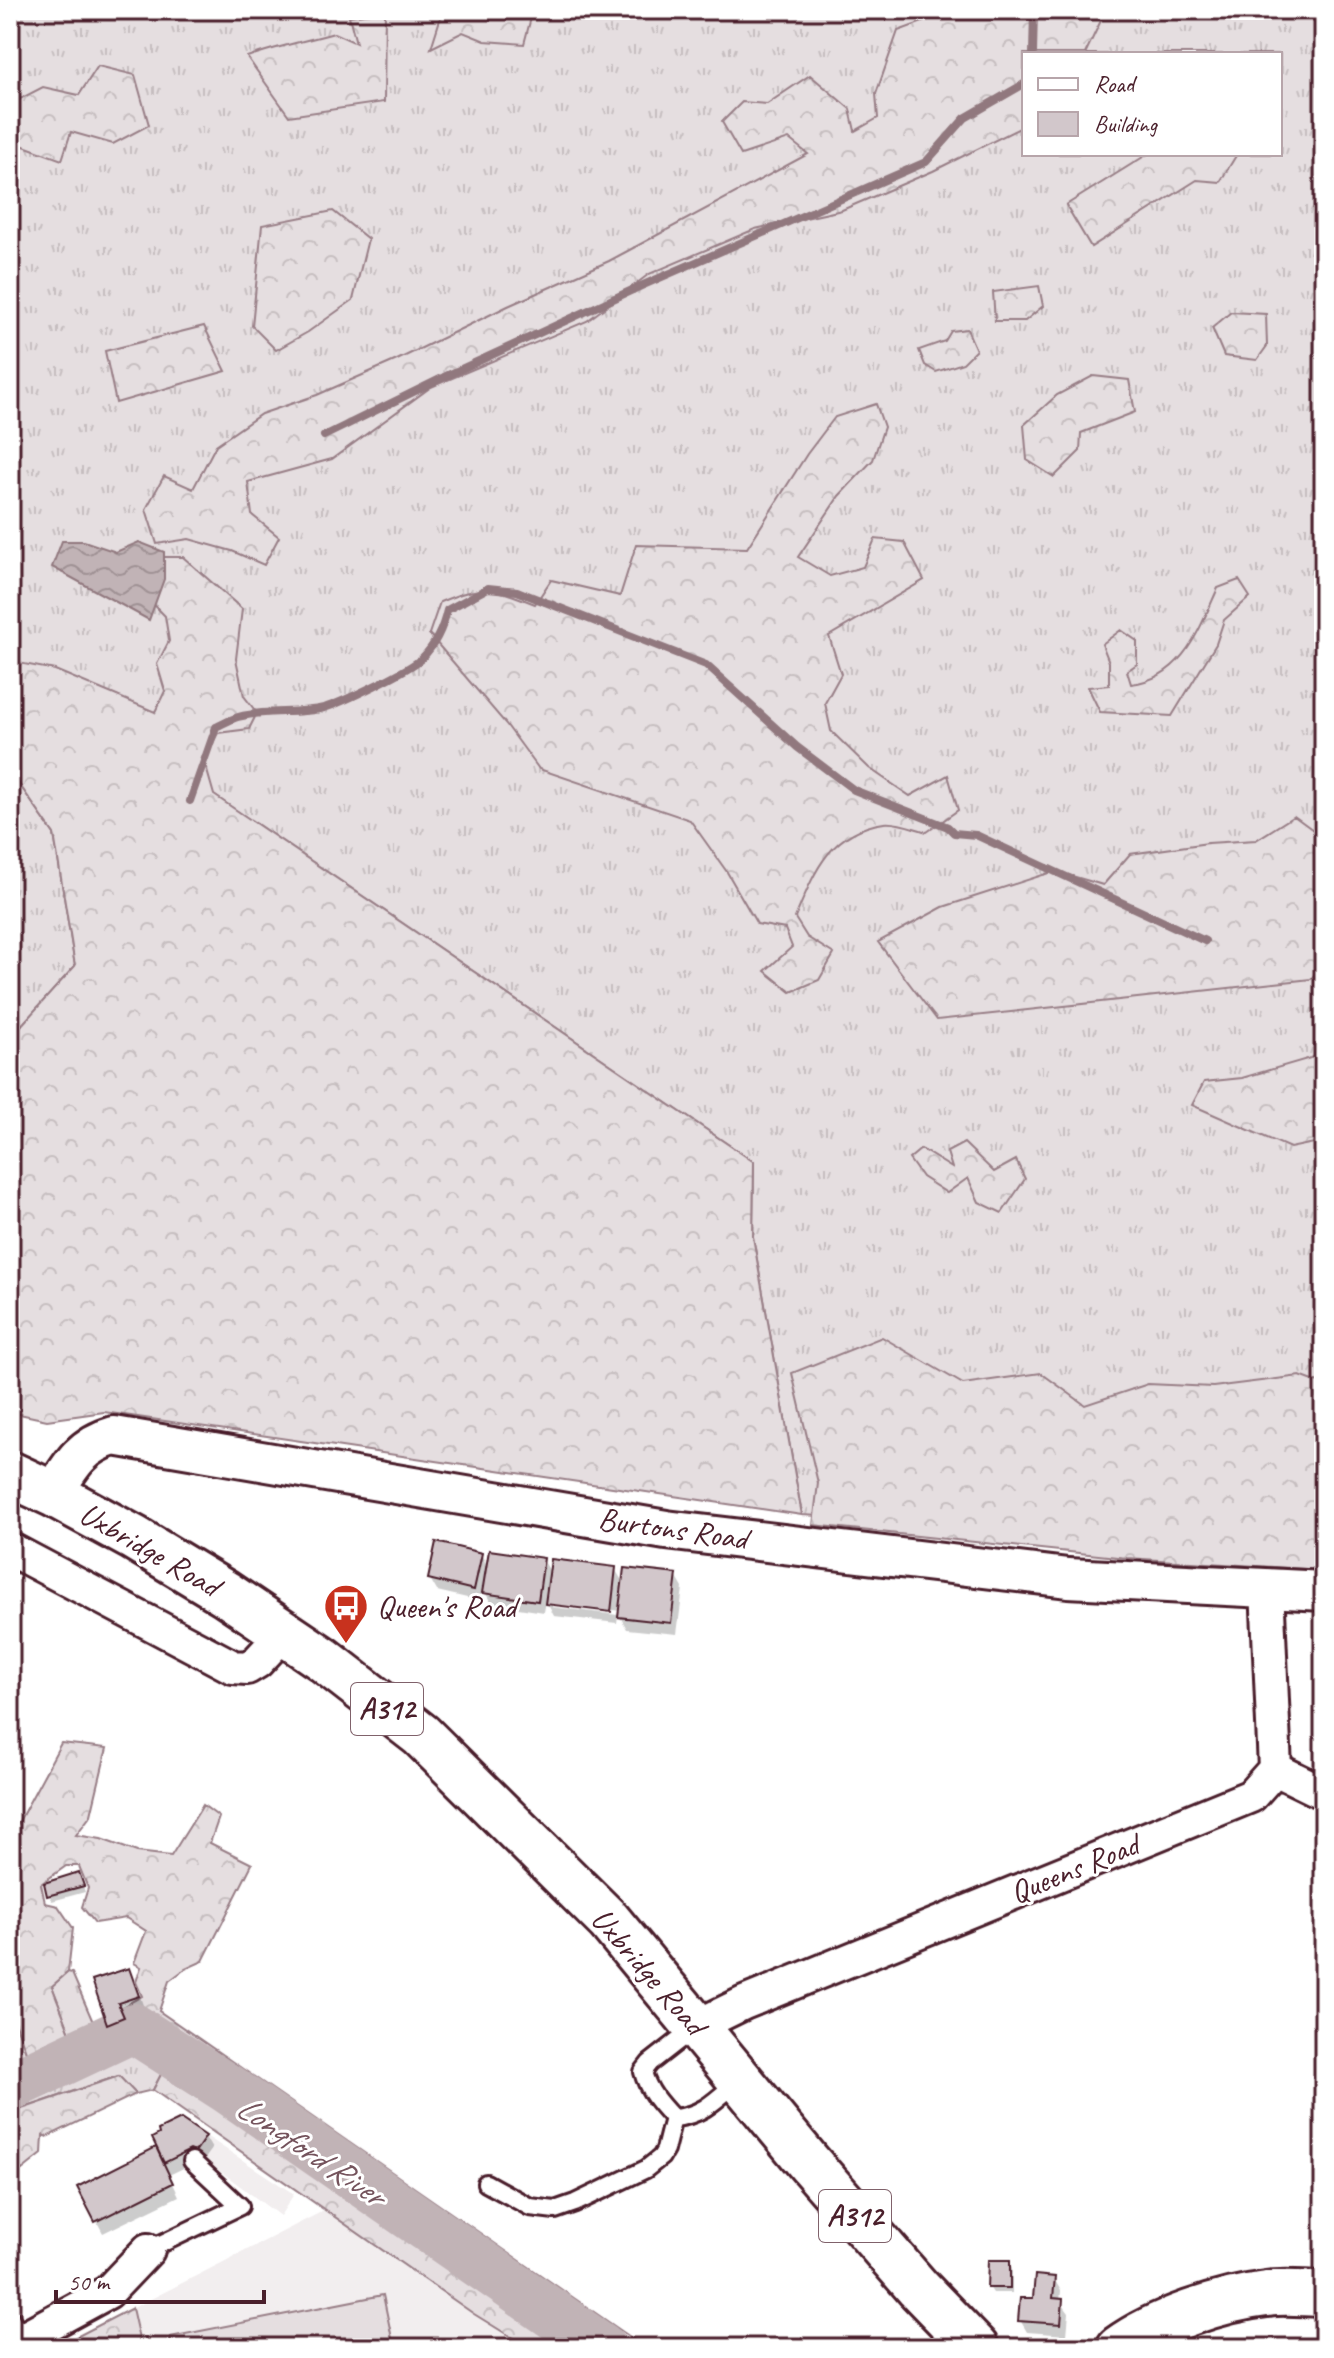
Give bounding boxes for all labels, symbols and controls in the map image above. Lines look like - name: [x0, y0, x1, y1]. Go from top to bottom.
- legend: [1022, 52, 1282, 156]
- text: Road: [1094, 69, 1138, 99]
- text: Building: [1094, 109, 1159, 139]
- street label: Uxbridge Road: [72, 1493, 231, 1608]
- street label: Burtons Road: [596, 1498, 755, 1560]
- bus stop icon: Queen's Road: [322, 1582, 370, 1645]
- place label: Queen's Road: [377, 1586, 521, 1627]
- road number: A312: [351, 1683, 423, 1735]
- street label: Queens Road: [1004, 1822, 1149, 1913]
- street label: Uxbridge Road: [582, 1899, 718, 2047]
- water label: Longford River: [229, 2085, 397, 2219]
- road number: A312: [819, 2190, 891, 2242]
- scale bar: [56, 2254, 264, 2304]
- text: 50 m: [68, 2267, 111, 2297]

